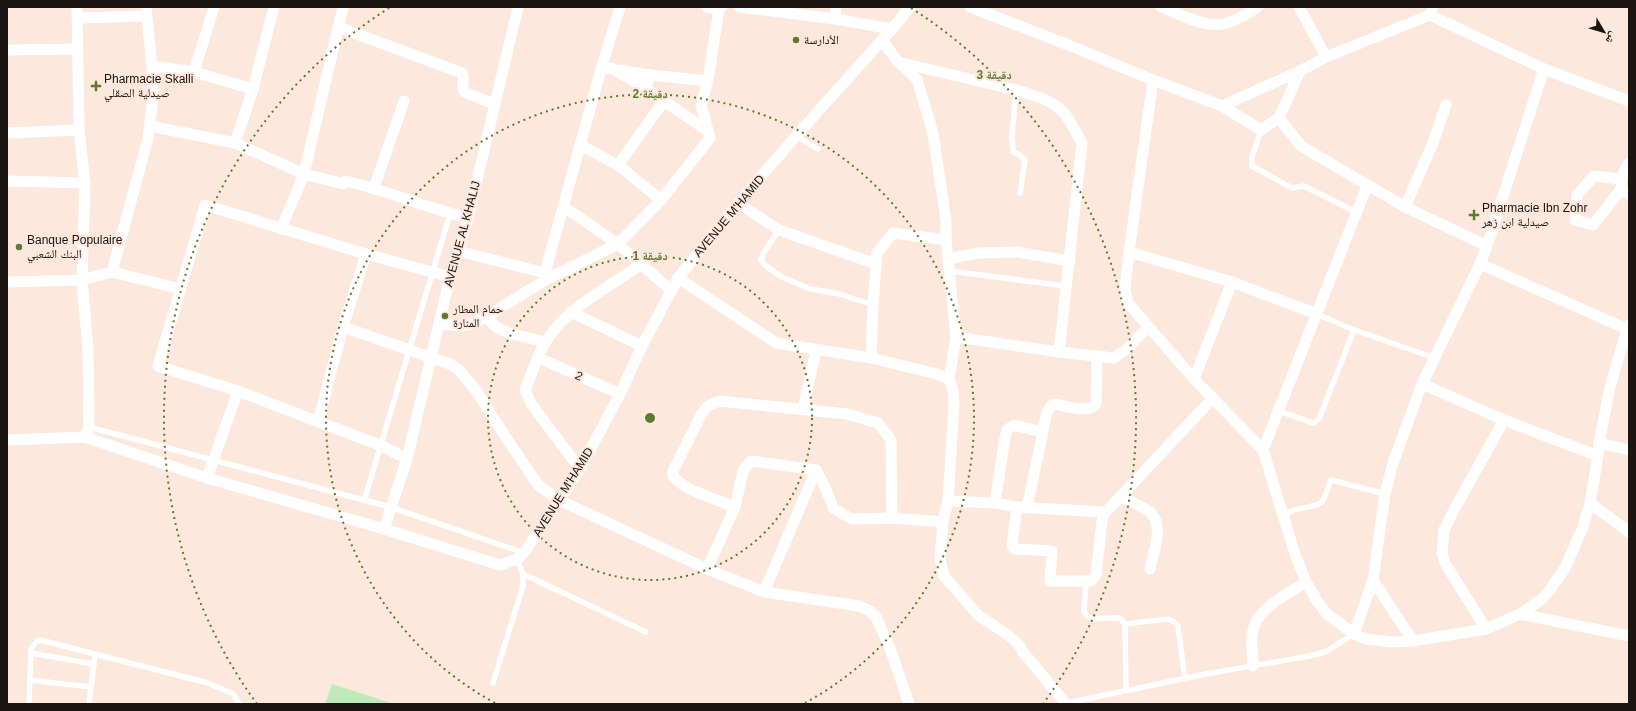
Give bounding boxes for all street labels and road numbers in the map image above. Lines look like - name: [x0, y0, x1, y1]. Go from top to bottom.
- street label: AVENUE M'HAMID: [691, 172, 768, 260]
- street label: AVENUE AL KHALIJ: [441, 179, 483, 289]
- street label: 2: [573, 368, 585, 384]
- street label: AVENUE M'HAMID: [530, 444, 596, 539]

